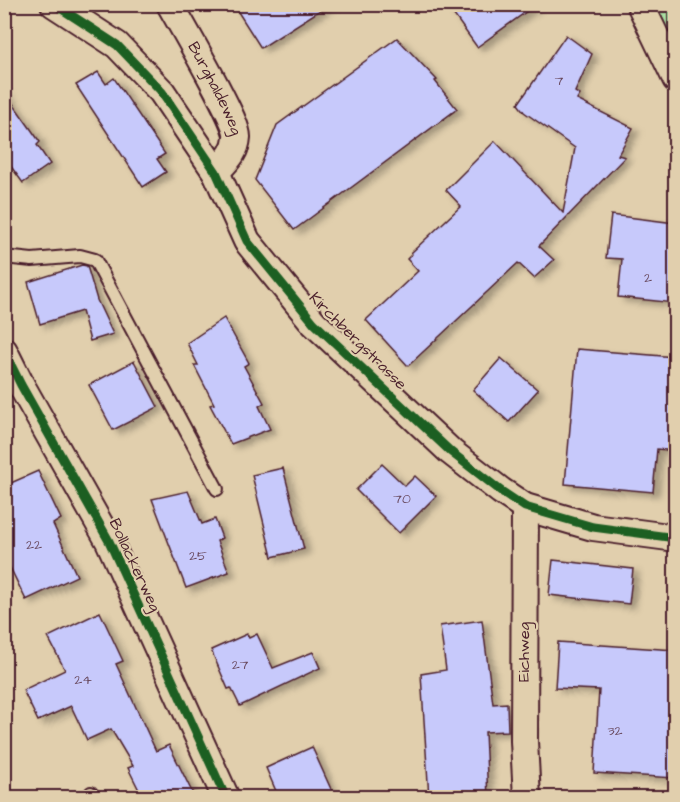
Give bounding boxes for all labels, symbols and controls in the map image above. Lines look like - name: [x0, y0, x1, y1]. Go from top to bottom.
- street label: Burghaldeweg: [182, 38, 248, 138]
- house number: 7: [555, 71, 564, 91]
- house number: 2: [644, 268, 652, 288]
- street label: Kirchbergstrasse: [304, 287, 412, 396]
- house number: 70: [393, 489, 411, 509]
- street label: Bollackerweg: [103, 515, 166, 616]
- house number: 22: [26, 535, 42, 555]
- house number: 25: [189, 546, 207, 566]
- street label: Eichweg: [513, 622, 536, 682]
- house number: 27: [232, 655, 249, 675]
- house number: 24: [74, 670, 92, 690]
- house number: 32: [607, 721, 623, 741]

